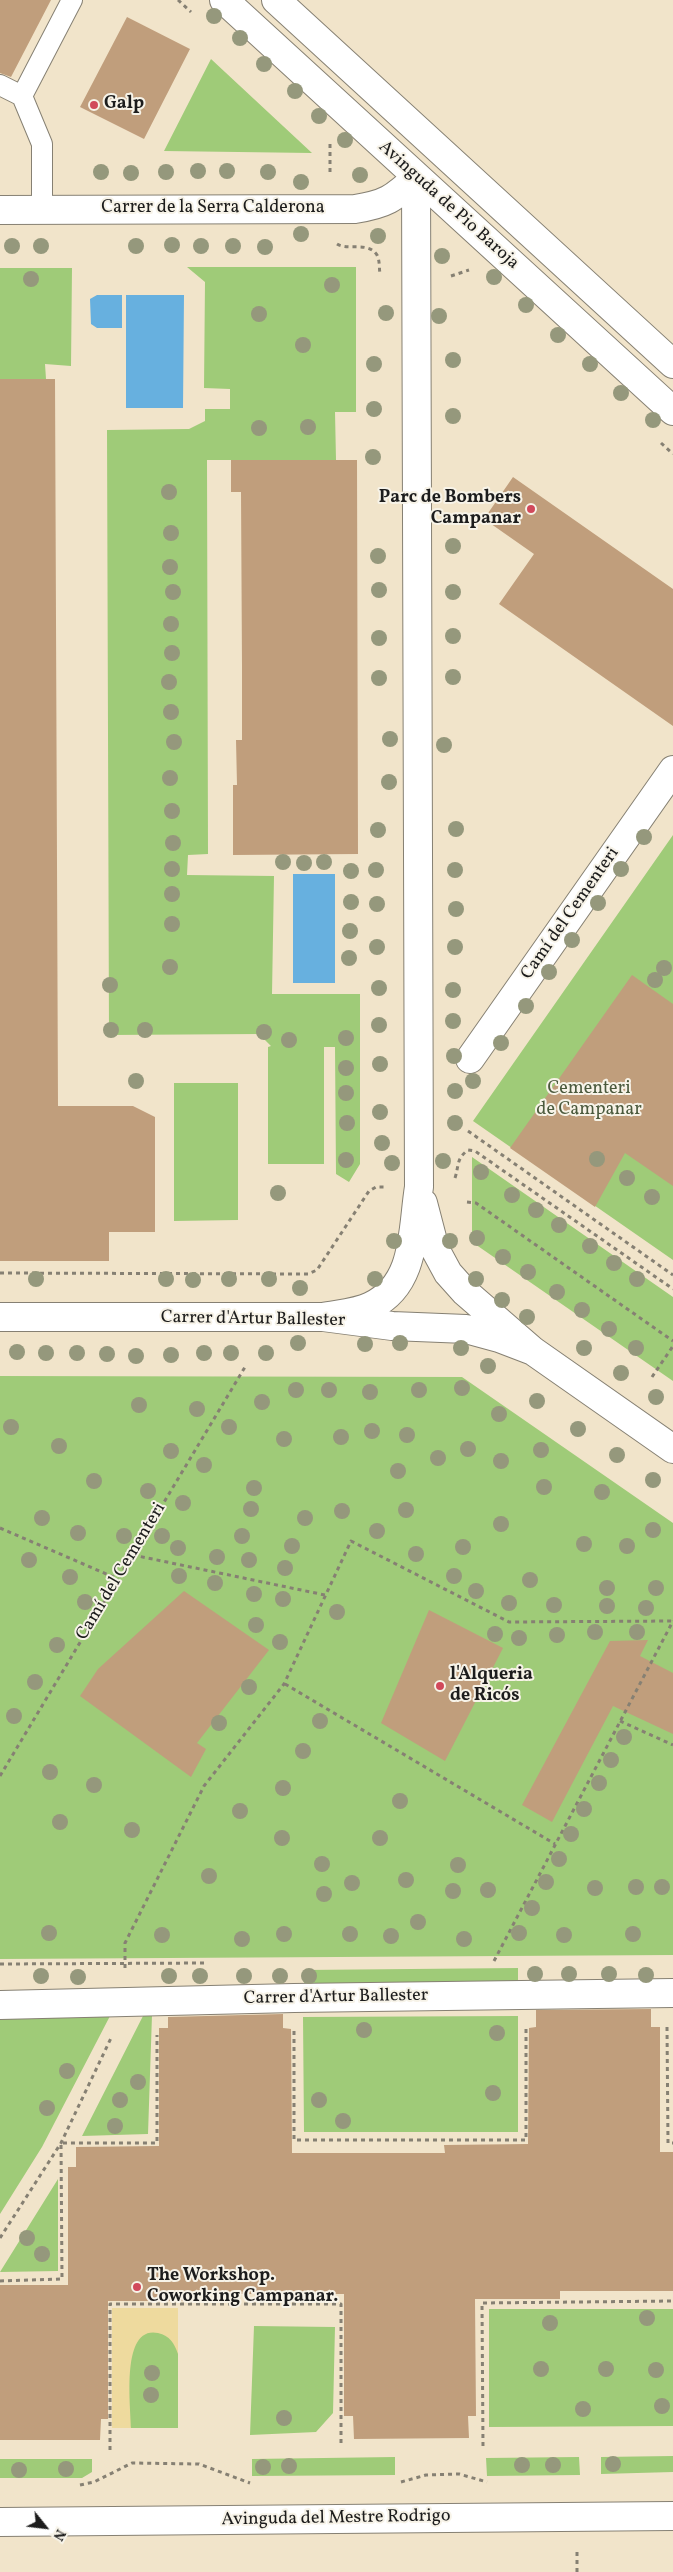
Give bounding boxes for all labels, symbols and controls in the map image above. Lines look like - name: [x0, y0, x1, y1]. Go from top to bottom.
- place label: Galp: [104, 94, 144, 116]
- marker: Galp: [88, 99, 100, 111]
- street label: Avinguda de Pio Baroja: [373, 137, 523, 275]
- street label: Carrer de la Serra Calderona: [101, 198, 325, 220]
- place label: Parc de Bombers Campanar: [379, 488, 521, 530]
- marker: Parc de Bombers Campanar: [525, 503, 537, 515]
- street label: Camí del Cementeri: [517, 844, 625, 984]
- park label: Cementeri de Campanar: [536, 1079, 642, 1122]
- street label: Carrer d'Artur Ballester: [161, 1308, 345, 1332]
- street label: Camí del Cementeri: [72, 1499, 172, 1645]
- place label: l'Alqueria de Ricós: [450, 1665, 533, 1708]
- marker: l'Alqueria de Ricós: [434, 1680, 446, 1692]
- street label: Carrer d'Artur Ballester: [244, 1986, 428, 2010]
- place label: The Workshop. Coworking Campanar.: [147, 2266, 338, 2308]
- marker: The Workshop. Coworking Campanar.: [131, 2281, 143, 2293]
- north arrow: [20, 2502, 70, 2552]
- street label: Avinguda del Mestre Rodrigo: [221, 2506, 451, 2532]
- text: N: [48, 2525, 69, 2544]

